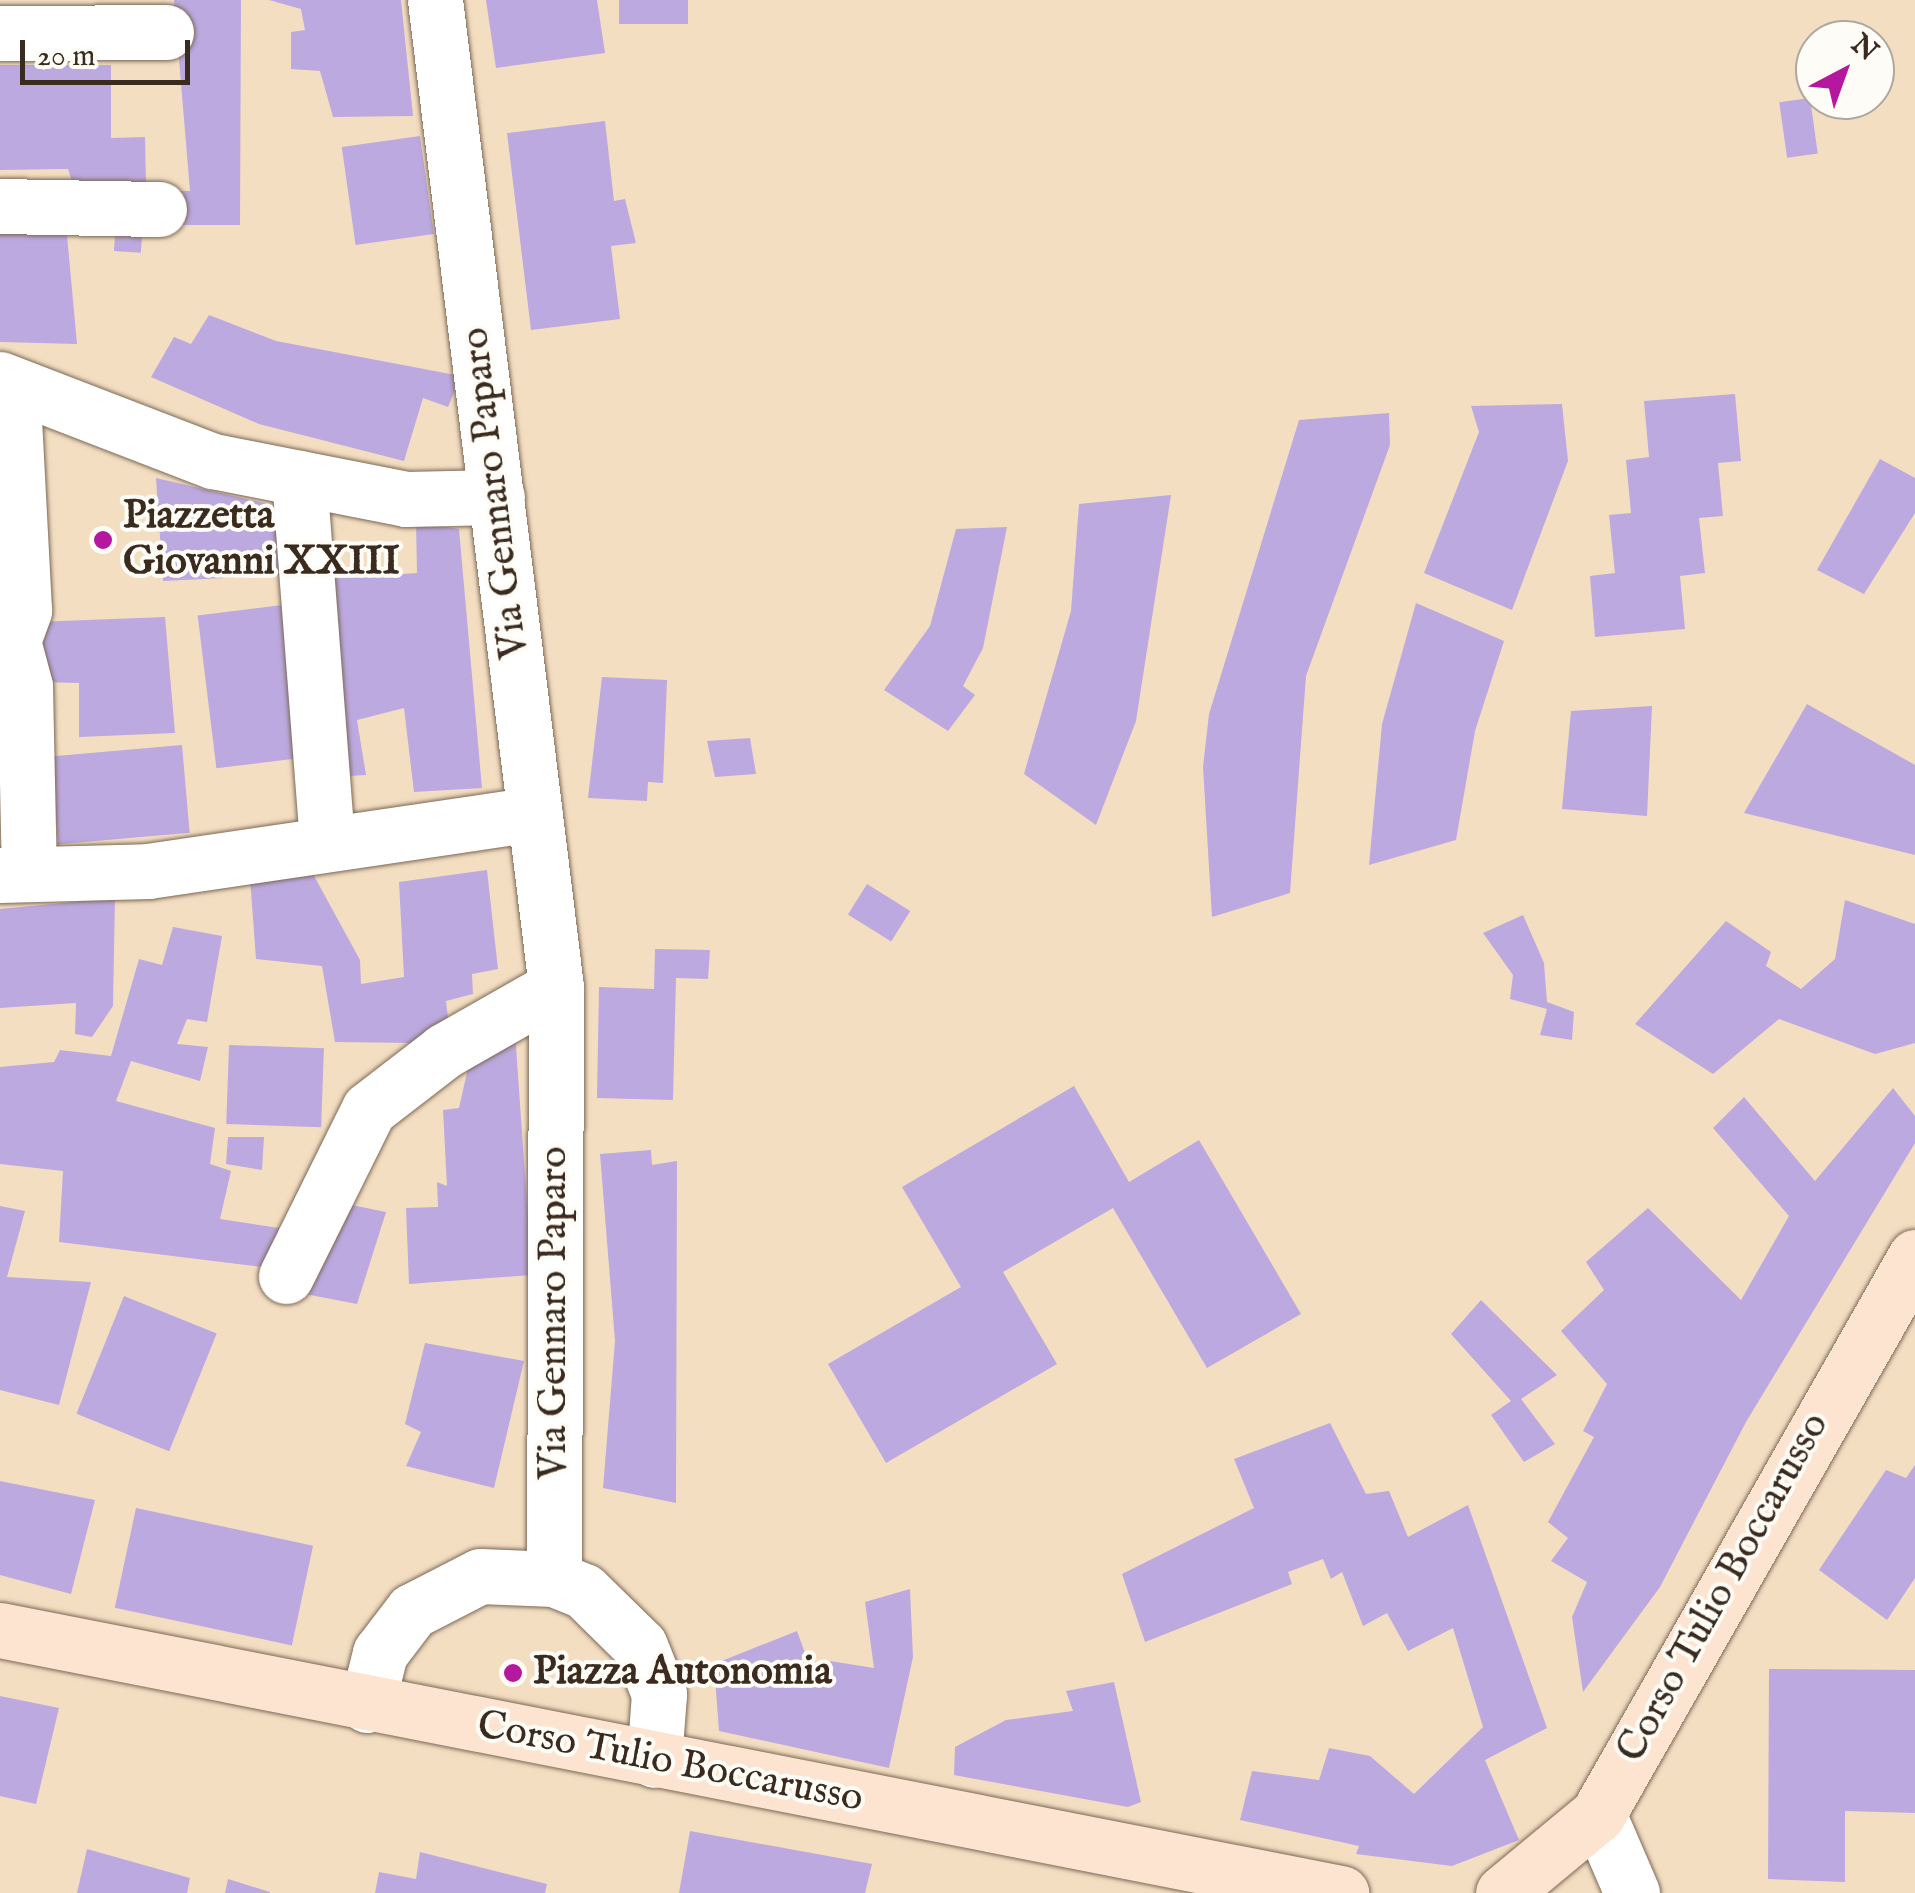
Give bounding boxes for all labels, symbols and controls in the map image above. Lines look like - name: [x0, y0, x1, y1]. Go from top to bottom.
- scale bar: [25, 20, 195, 82]
- north arrow: [1795, 20, 1895, 120]
- text: N: [1843, 27, 1884, 70]
- text: 20 m: [37, 38, 96, 76]
- street label: Via Gennaro Paparo: [452, 325, 540, 661]
- place label: Piazzetta Giovanni XXIII: [123, 493, 400, 587]
- marker: Piazzetta Giovanni XXIII: [92, 529, 114, 551]
- street label: Via Gennaro Paparo: [531, 1146, 579, 1480]
- street label: Corso Tulio Boccarusso: [1608, 1405, 1840, 1771]
- place label: Piazza Autonomia: [533, 1649, 832, 1697]
- marker: Piazza Autonomia: [502, 1662, 524, 1684]
- street label: Corso Tulio Boccarusso: [473, 1702, 867, 1824]

